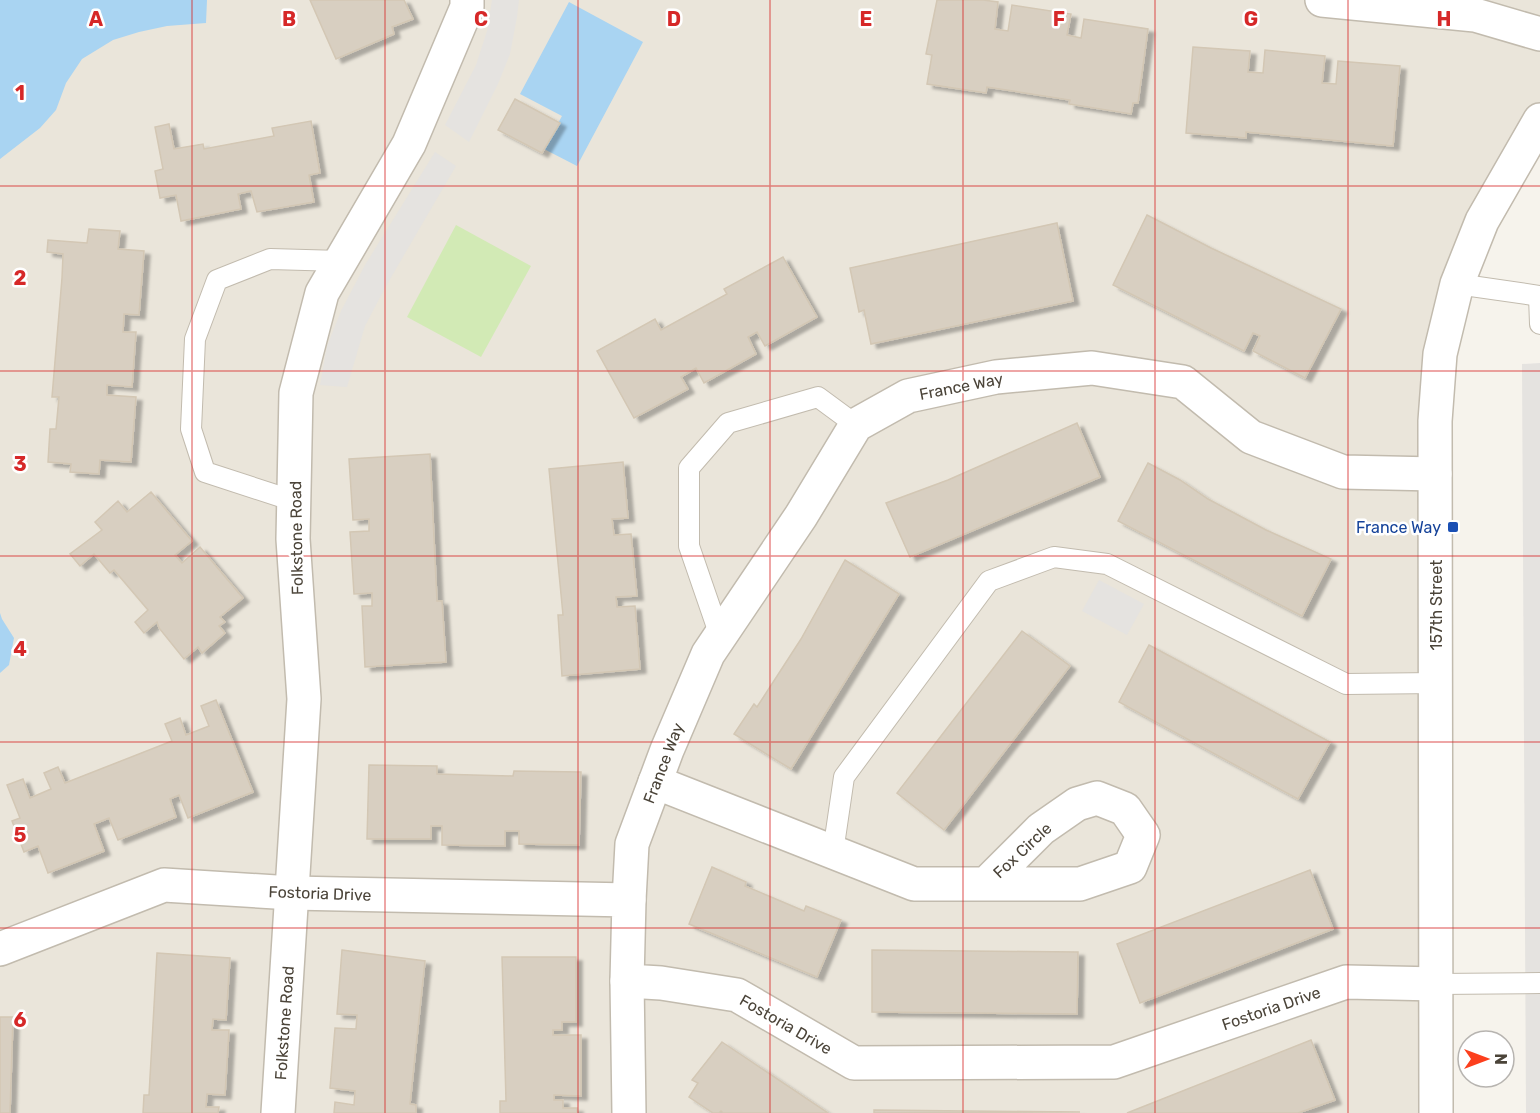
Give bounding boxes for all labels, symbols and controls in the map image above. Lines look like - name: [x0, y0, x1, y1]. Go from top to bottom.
- text: A: [89, 7, 104, 31]
- text: B: [282, 7, 296, 31]
- text: C: [474, 7, 488, 31]
- text: D: [667, 7, 681, 31]
- text: E: [860, 7, 872, 31]
- text: F: [1053, 7, 1065, 31]
- text: G: [1244, 7, 1258, 31]
- text: H: [1437, 7, 1451, 31]
- text: 1: [15, 81, 25, 105]
- text: 2: [14, 266, 27, 290]
- street label: France Way: [918, 369, 1005, 404]
- text: 3: [13, 452, 27, 476]
- street label: Folkstone Road: [286, 481, 307, 595]
- place label: France Way: [1356, 518, 1441, 537]
- marker: France Way: [1446, 520, 1460, 534]
- street label: 157th Street: [1427, 560, 1446, 650]
- text: 4: [13, 637, 27, 661]
- street label: France Way: [639, 720, 688, 806]
- street label: Fox Circle: [989, 819, 1055, 882]
- text: 5: [14, 823, 27, 847]
- street label: Fostoria Drive: [268, 882, 372, 905]
- street label: Folkstone Road: [271, 965, 298, 1081]
- street label: Fostoria Drive: [1219, 983, 1323, 1034]
- street label: Fostoria Drive: [736, 990, 835, 1058]
- text: 6: [13, 1008, 27, 1032]
- north arrow: [1456, 1029, 1516, 1089]
- text: N: [1491, 1053, 1510, 1065]

